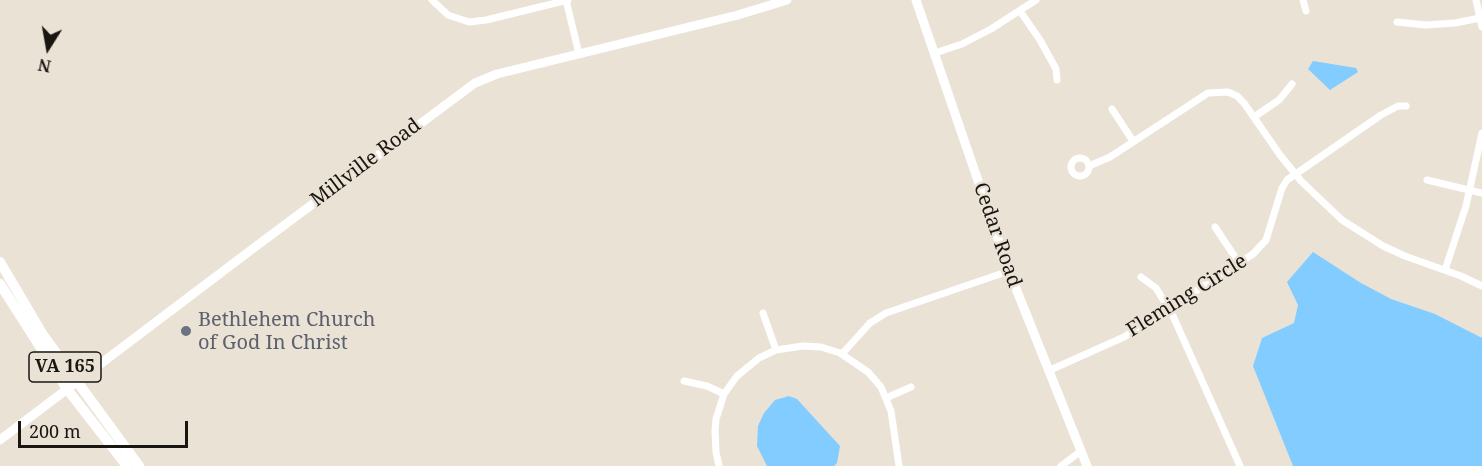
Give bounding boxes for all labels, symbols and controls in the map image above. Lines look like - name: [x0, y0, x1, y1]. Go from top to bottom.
- north arrow: [18, 18, 78, 78]
- text: N: [36, 54, 53, 78]
- street label: Millville Road: [306, 114, 426, 212]
- street label: Cedar Road: [968, 179, 1026, 291]
- street label: Fleming Circle: [1122, 249, 1252, 343]
- place label: Bethlehem Church of God In Christ: [198, 308, 376, 355]
- marker: Bethlehem Church of God In Christ: [179, 324, 193, 338]
- road number: VA 165: [29, 352, 101, 382]
- scale bar: [21, 409, 190, 447]
- text: 200 m: [29, 419, 81, 443]

